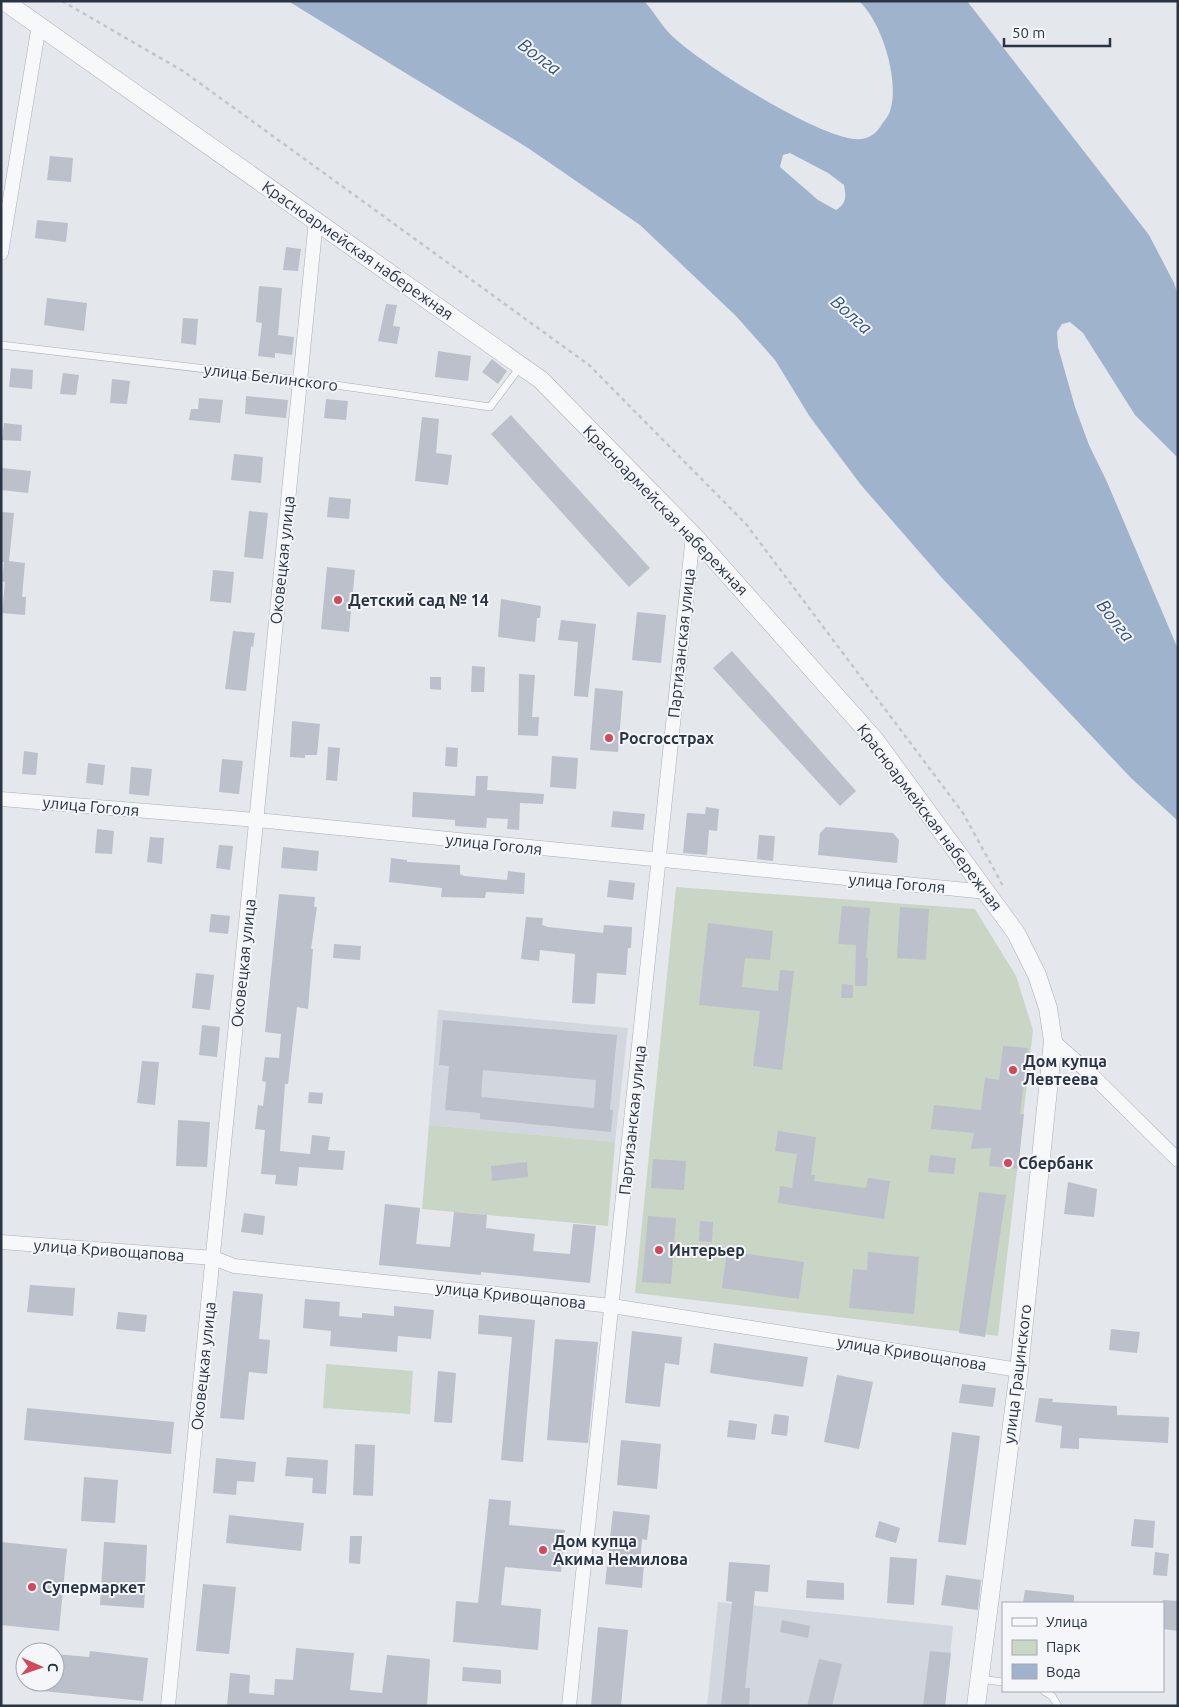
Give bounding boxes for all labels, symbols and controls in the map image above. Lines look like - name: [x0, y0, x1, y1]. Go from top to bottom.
- scale bar: [1004, 15, 1110, 47]
- text: 50 m: [1012, 24, 1045, 41]
- water label: Волга: [515, 34, 565, 79]
- street label: Красноармейская набережная: [259, 177, 457, 323]
- water label: Волга: [828, 291, 877, 338]
- street label: улица Белинского: [203, 360, 339, 394]
- street label: Красноармейская набережная: [580, 421, 752, 599]
- street label: Оковецкая улица: [266, 495, 298, 625]
- street label: Партизанская улица: [664, 567, 698, 719]
- place label: Детский сад № 14: [348, 591, 489, 609]
- marker: Детский сад № 14: [332, 594, 344, 606]
- water label: Волга: [1093, 595, 1139, 645]
- street label: Красноармейская набережная: [854, 720, 1006, 914]
- place label: Росгосстрах: [619, 729, 714, 747]
- marker: Росгосстрах: [603, 732, 615, 744]
- street label: улица Гоголя: [42, 793, 140, 819]
- street label: улица Гоголя: [445, 830, 543, 858]
- street label: улица Гоголя: [848, 870, 946, 896]
- street label: Оковецкая улица: [227, 898, 259, 1028]
- street label: Партизанская улица: [615, 1044, 649, 1196]
- place label: Дом купца Левтеева: [1023, 1052, 1107, 1088]
- marker: Дом купца Левтеева: [1007, 1064, 1019, 1076]
- place label: Сбербанк: [1018, 1154, 1093, 1172]
- marker: Сбербанк: [1002, 1157, 1014, 1169]
- street label: улица Кривощапова: [33, 1236, 185, 1264]
- place label: Интерьер: [669, 1241, 745, 1259]
- marker: Интерьер: [653, 1244, 665, 1256]
- street label: улица Кривощапова: [435, 1278, 587, 1312]
- street label: Оковецкая улица: [187, 1301, 219, 1431]
- street label: улица Грацинского: [1000, 1303, 1034, 1445]
- street label: улица Кривощапова: [836, 1332, 988, 1374]
- place label: Дом купца Акима Немилова: [553, 1532, 688, 1568]
- marker: Дом купца Акима Немилова: [537, 1544, 549, 1556]
- place label: Супермаркет: [42, 1578, 145, 1596]
- marker: Супермаркет: [26, 1581, 38, 1593]
- legend: [1002, 1602, 1164, 1692]
- text: Улица: [1046, 1613, 1088, 1630]
- text: Парк: [1046, 1638, 1081, 1655]
- north arrow: [15, 1642, 65, 1692]
- text: С: [45, 1663, 61, 1672]
- text: Вода: [1046, 1663, 1081, 1680]

